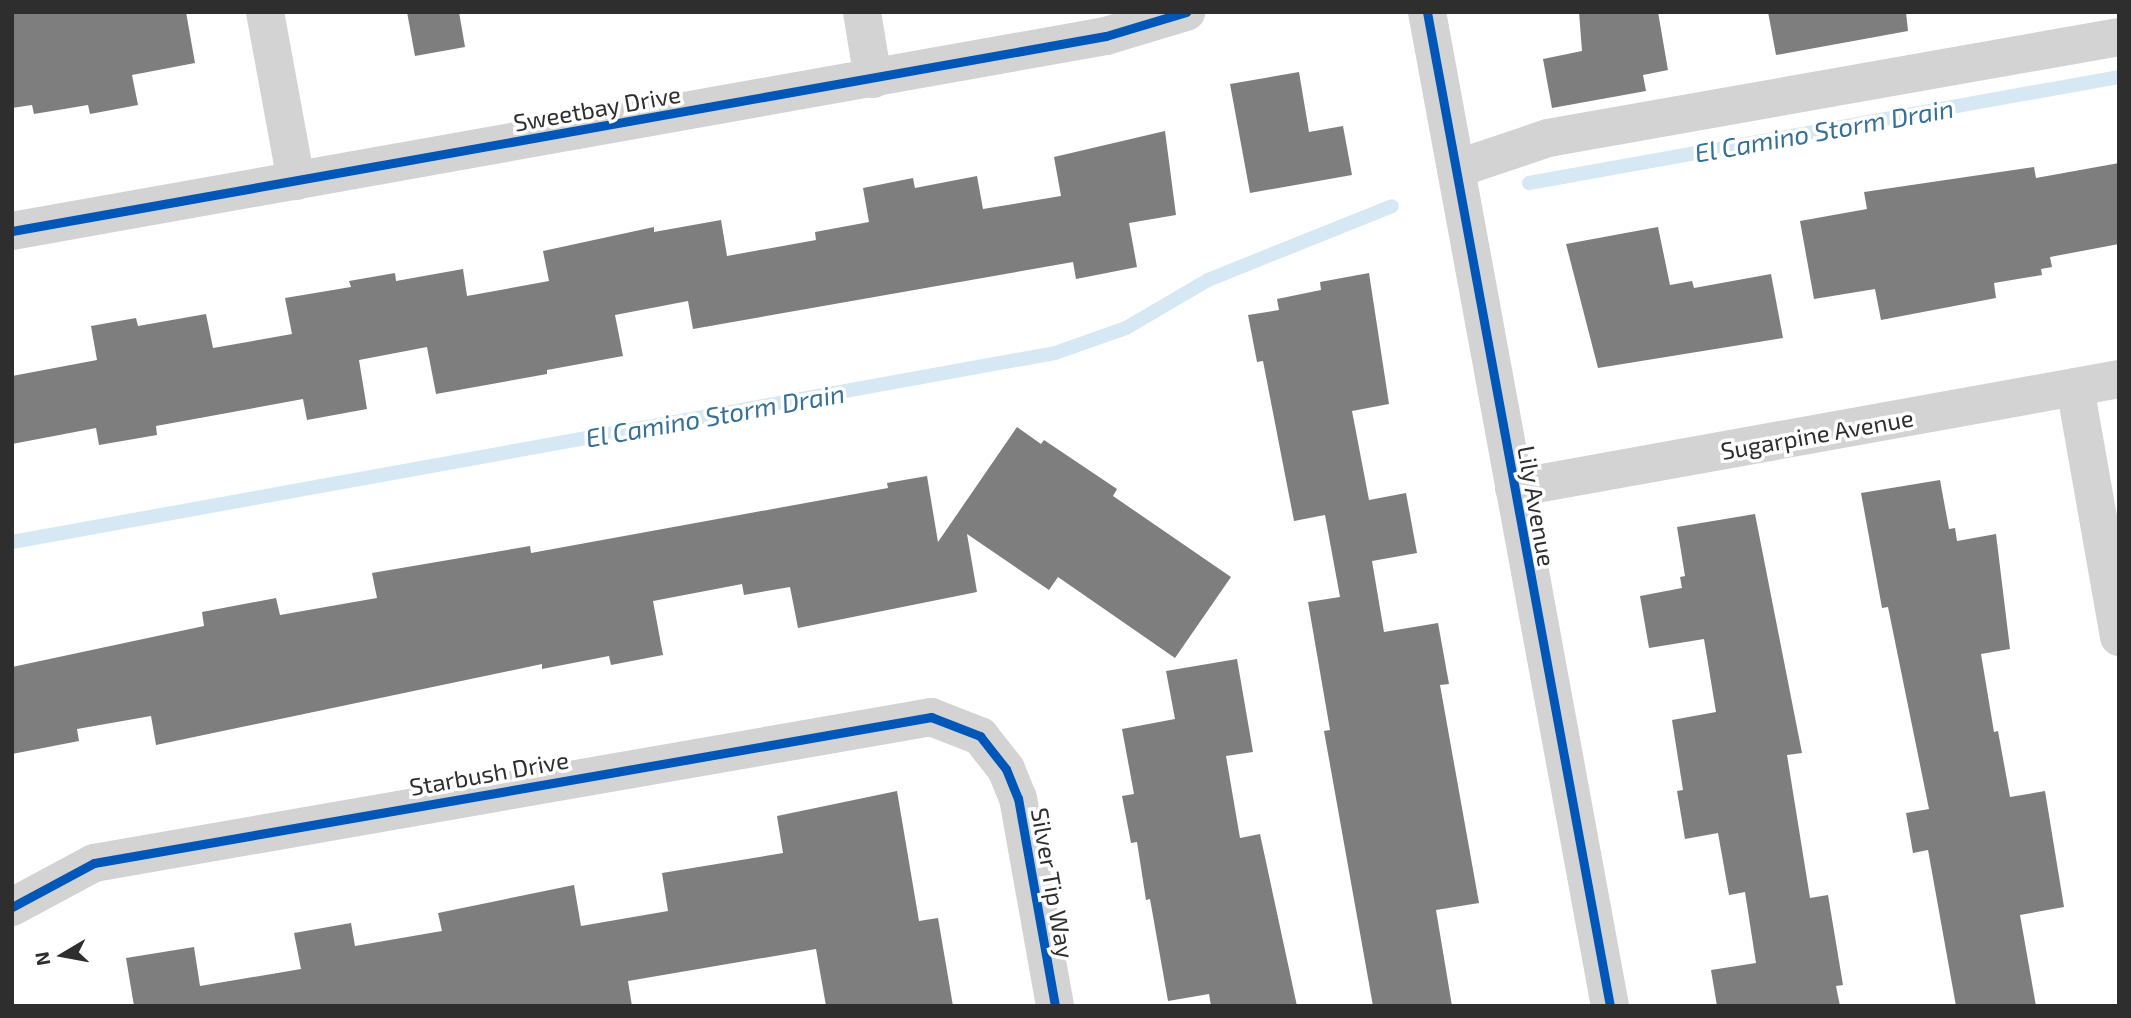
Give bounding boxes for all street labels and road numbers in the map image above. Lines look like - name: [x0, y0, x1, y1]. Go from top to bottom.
- street label: Sweetbay Drive: [511, 79, 683, 137]
- street label: Sugarpine Avenue: [1718, 403, 1916, 465]
- street label: Lily Avenue: [1512, 443, 1562, 569]
- street label: Starbush Drive: [407, 745, 571, 801]
- street label: Silver Tip Way: [1025, 805, 1081, 961]

